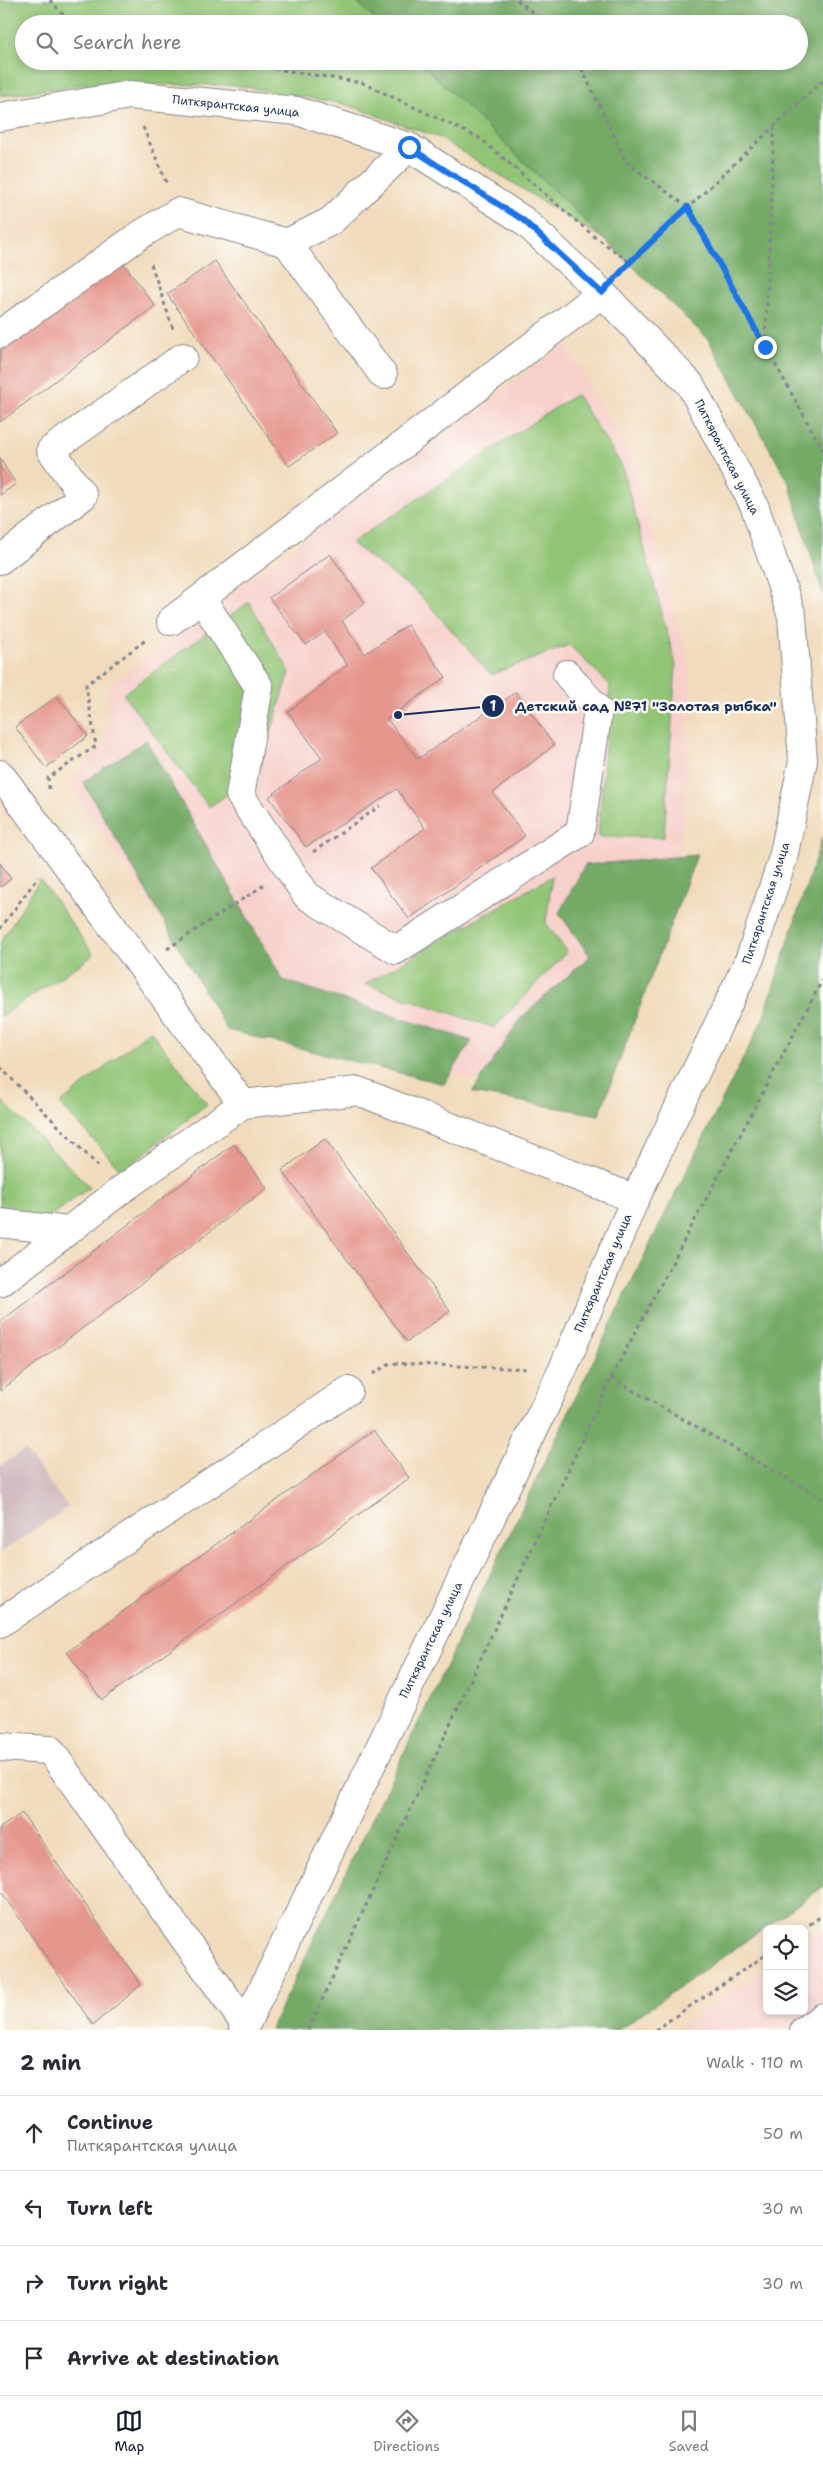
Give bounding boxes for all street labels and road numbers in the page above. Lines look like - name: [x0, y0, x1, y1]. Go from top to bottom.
- street label: Питкярантская улица: [172, 91, 301, 121]
- street label: Питкярантская улица: [691, 397, 763, 518]
- street label: Питкярантская улица: [739, 839, 793, 966]
- street label: Питкярантская улица: [571, 1211, 636, 1335]
- street label: Питкярантская улица: [396, 1579, 466, 1701]

